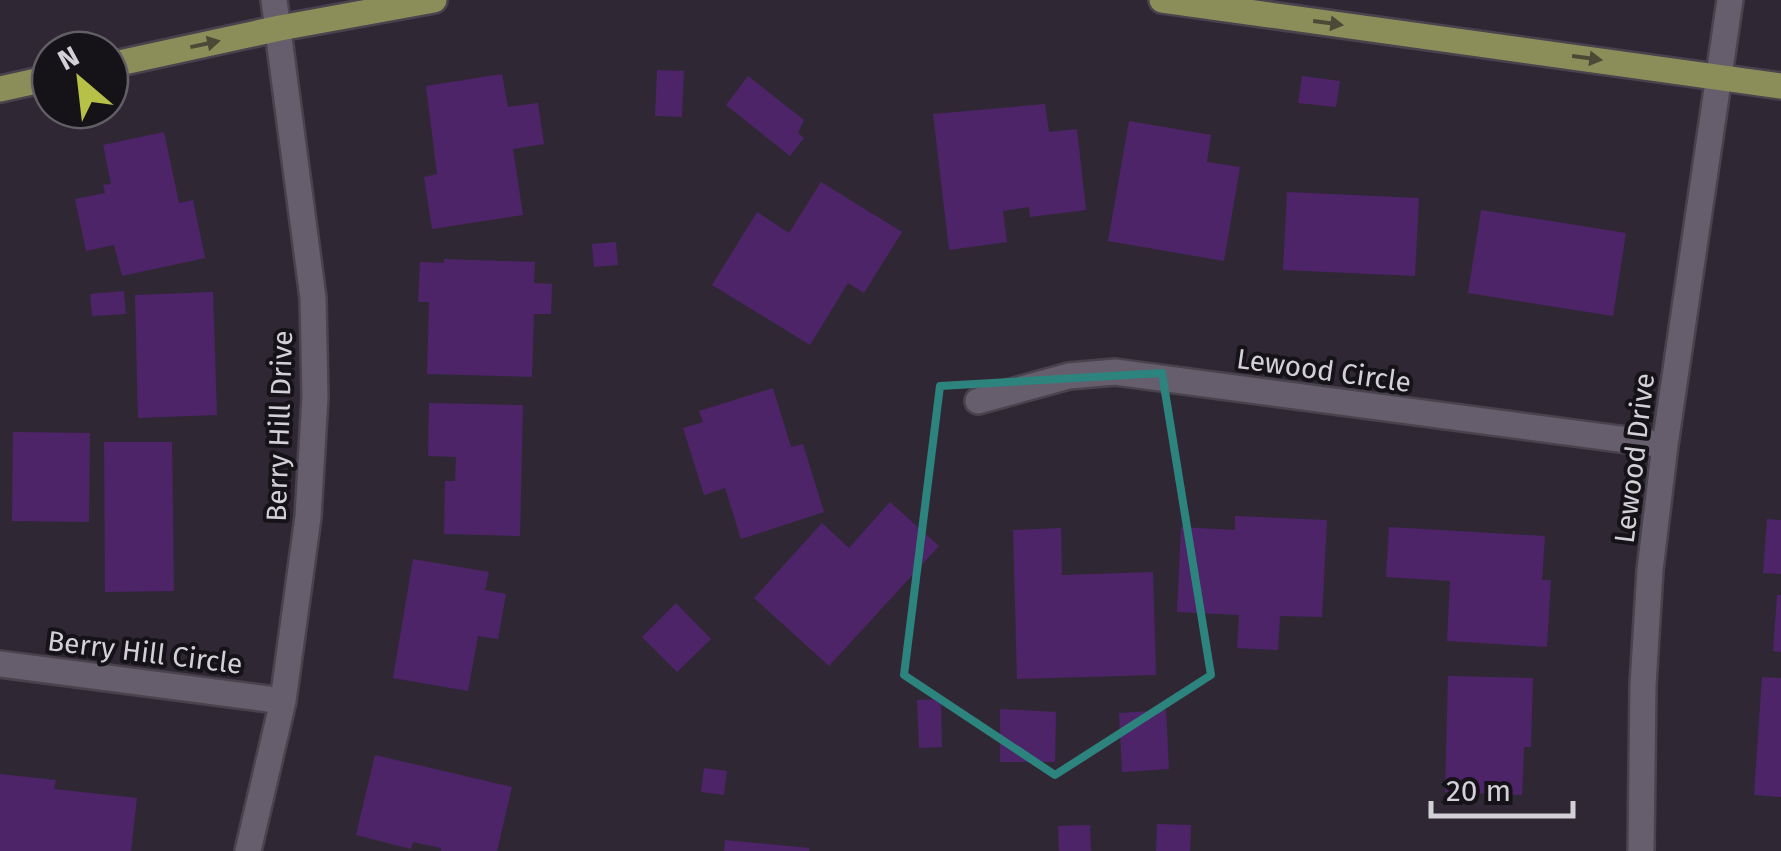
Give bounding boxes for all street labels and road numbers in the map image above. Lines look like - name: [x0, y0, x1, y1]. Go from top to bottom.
- street label: Berry Hill Drive: [260, 330, 299, 522]
- street label: Lewood Circle: [1235, 342, 1413, 399]
- street label: Lewood Drive: [1608, 371, 1661, 545]
- street label: Berry Hill Circle: [46, 624, 244, 681]

